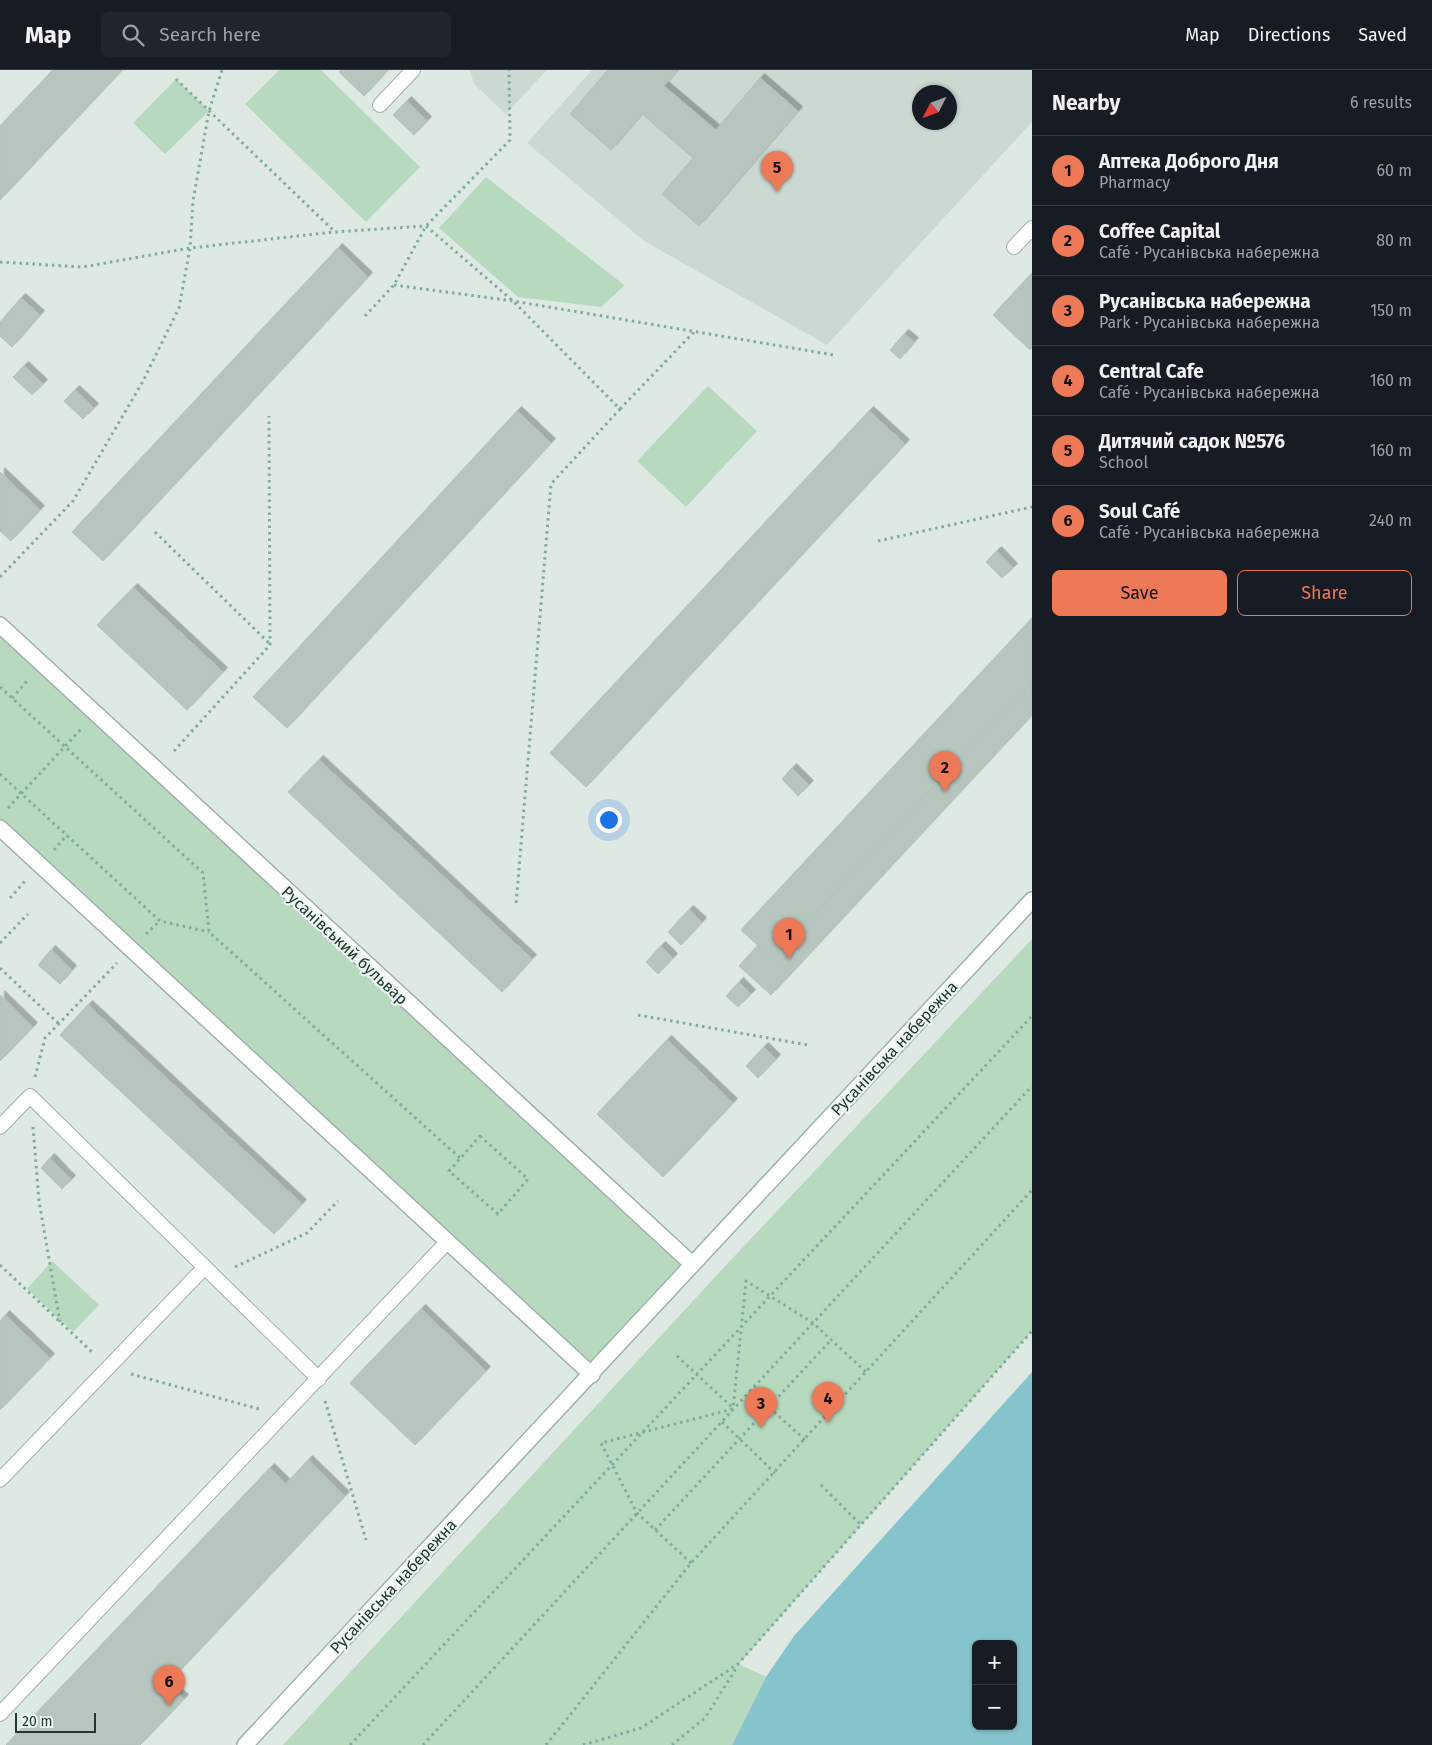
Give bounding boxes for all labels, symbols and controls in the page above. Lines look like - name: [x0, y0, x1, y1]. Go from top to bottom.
- search box: [101, 12, 451, 57]
- text: Map: [25, 21, 71, 49]
- icon: search: [119, 21, 147, 49]
- text: Search here: [159, 23, 261, 46]
- text: Map: [1185, 24, 1220, 46]
- text: Directions: [1248, 24, 1330, 46]
- text: Saved: [1358, 24, 1407, 46]
- north arrow: [912, 85, 957, 130]
- text: Nearby: [1052, 90, 1120, 116]
- text: 6 results: [1350, 93, 1412, 112]
- text: Аптека Доброго Дня: [1099, 150, 1279, 173]
- pin: 5: [761, 151, 793, 192]
- text: 1: [1064, 161, 1072, 180]
- text: 60 m: [1377, 161, 1412, 180]
- text: Pharmacy: [1099, 173, 1170, 192]
- text: Coffee Capital: [1099, 220, 1220, 243]
- text: 2: [1064, 231, 1072, 250]
- text: 80 m: [1376, 231, 1412, 250]
- text: Café · Русанівська набережна: [1099, 243, 1320, 262]
- text: Русанівська набережна: [1099, 290, 1311, 313]
- text: 3: [1064, 301, 1072, 320]
- text: 150 m: [1370, 301, 1412, 320]
- text: Park · Русанівська набережна: [1099, 313, 1320, 332]
- text: Central Cafe: [1099, 360, 1204, 383]
- text: 4: [1063, 371, 1073, 390]
- text: 160 m: [1370, 371, 1412, 390]
- text: Café · Русанівська набережна: [1099, 383, 1320, 402]
- text: Дитячий садок №576: [1099, 430, 1285, 453]
- text: 5: [1064, 441, 1072, 460]
- text: 160 m: [1370, 441, 1412, 460]
- text: School: [1099, 453, 1148, 472]
- text: Soul Café: [1099, 500, 1180, 523]
- text: 6: [1063, 511, 1073, 530]
- text: 240 m: [1369, 511, 1412, 530]
- text: Café · Русанівська набережна: [1099, 523, 1320, 542]
- button: Save: [1052, 570, 1227, 616]
- button: Share: [1237, 570, 1412, 616]
- pin: 2: [929, 751, 961, 792]
- your location: [596, 807, 622, 833]
- street label: Русанівський бульвар: [278, 882, 412, 1009]
- pin: 1: [773, 918, 805, 959]
- street label: Русанівська набережна: [827, 977, 962, 1120]
- pin: 4: [812, 1382, 844, 1423]
- pin: 3: [745, 1387, 777, 1428]
- street label: Русанівська набережна: [326, 1515, 461, 1658]
- map controls: [972, 1640, 1017, 1730]
- button: +: [972, 1640, 1017, 1685]
- pin: 6: [153, 1665, 185, 1706]
- button: −: [972, 1685, 1017, 1730]
- scale bar: [15, 1710, 96, 1733]
- text: 20 m: [22, 1713, 52, 1730]

